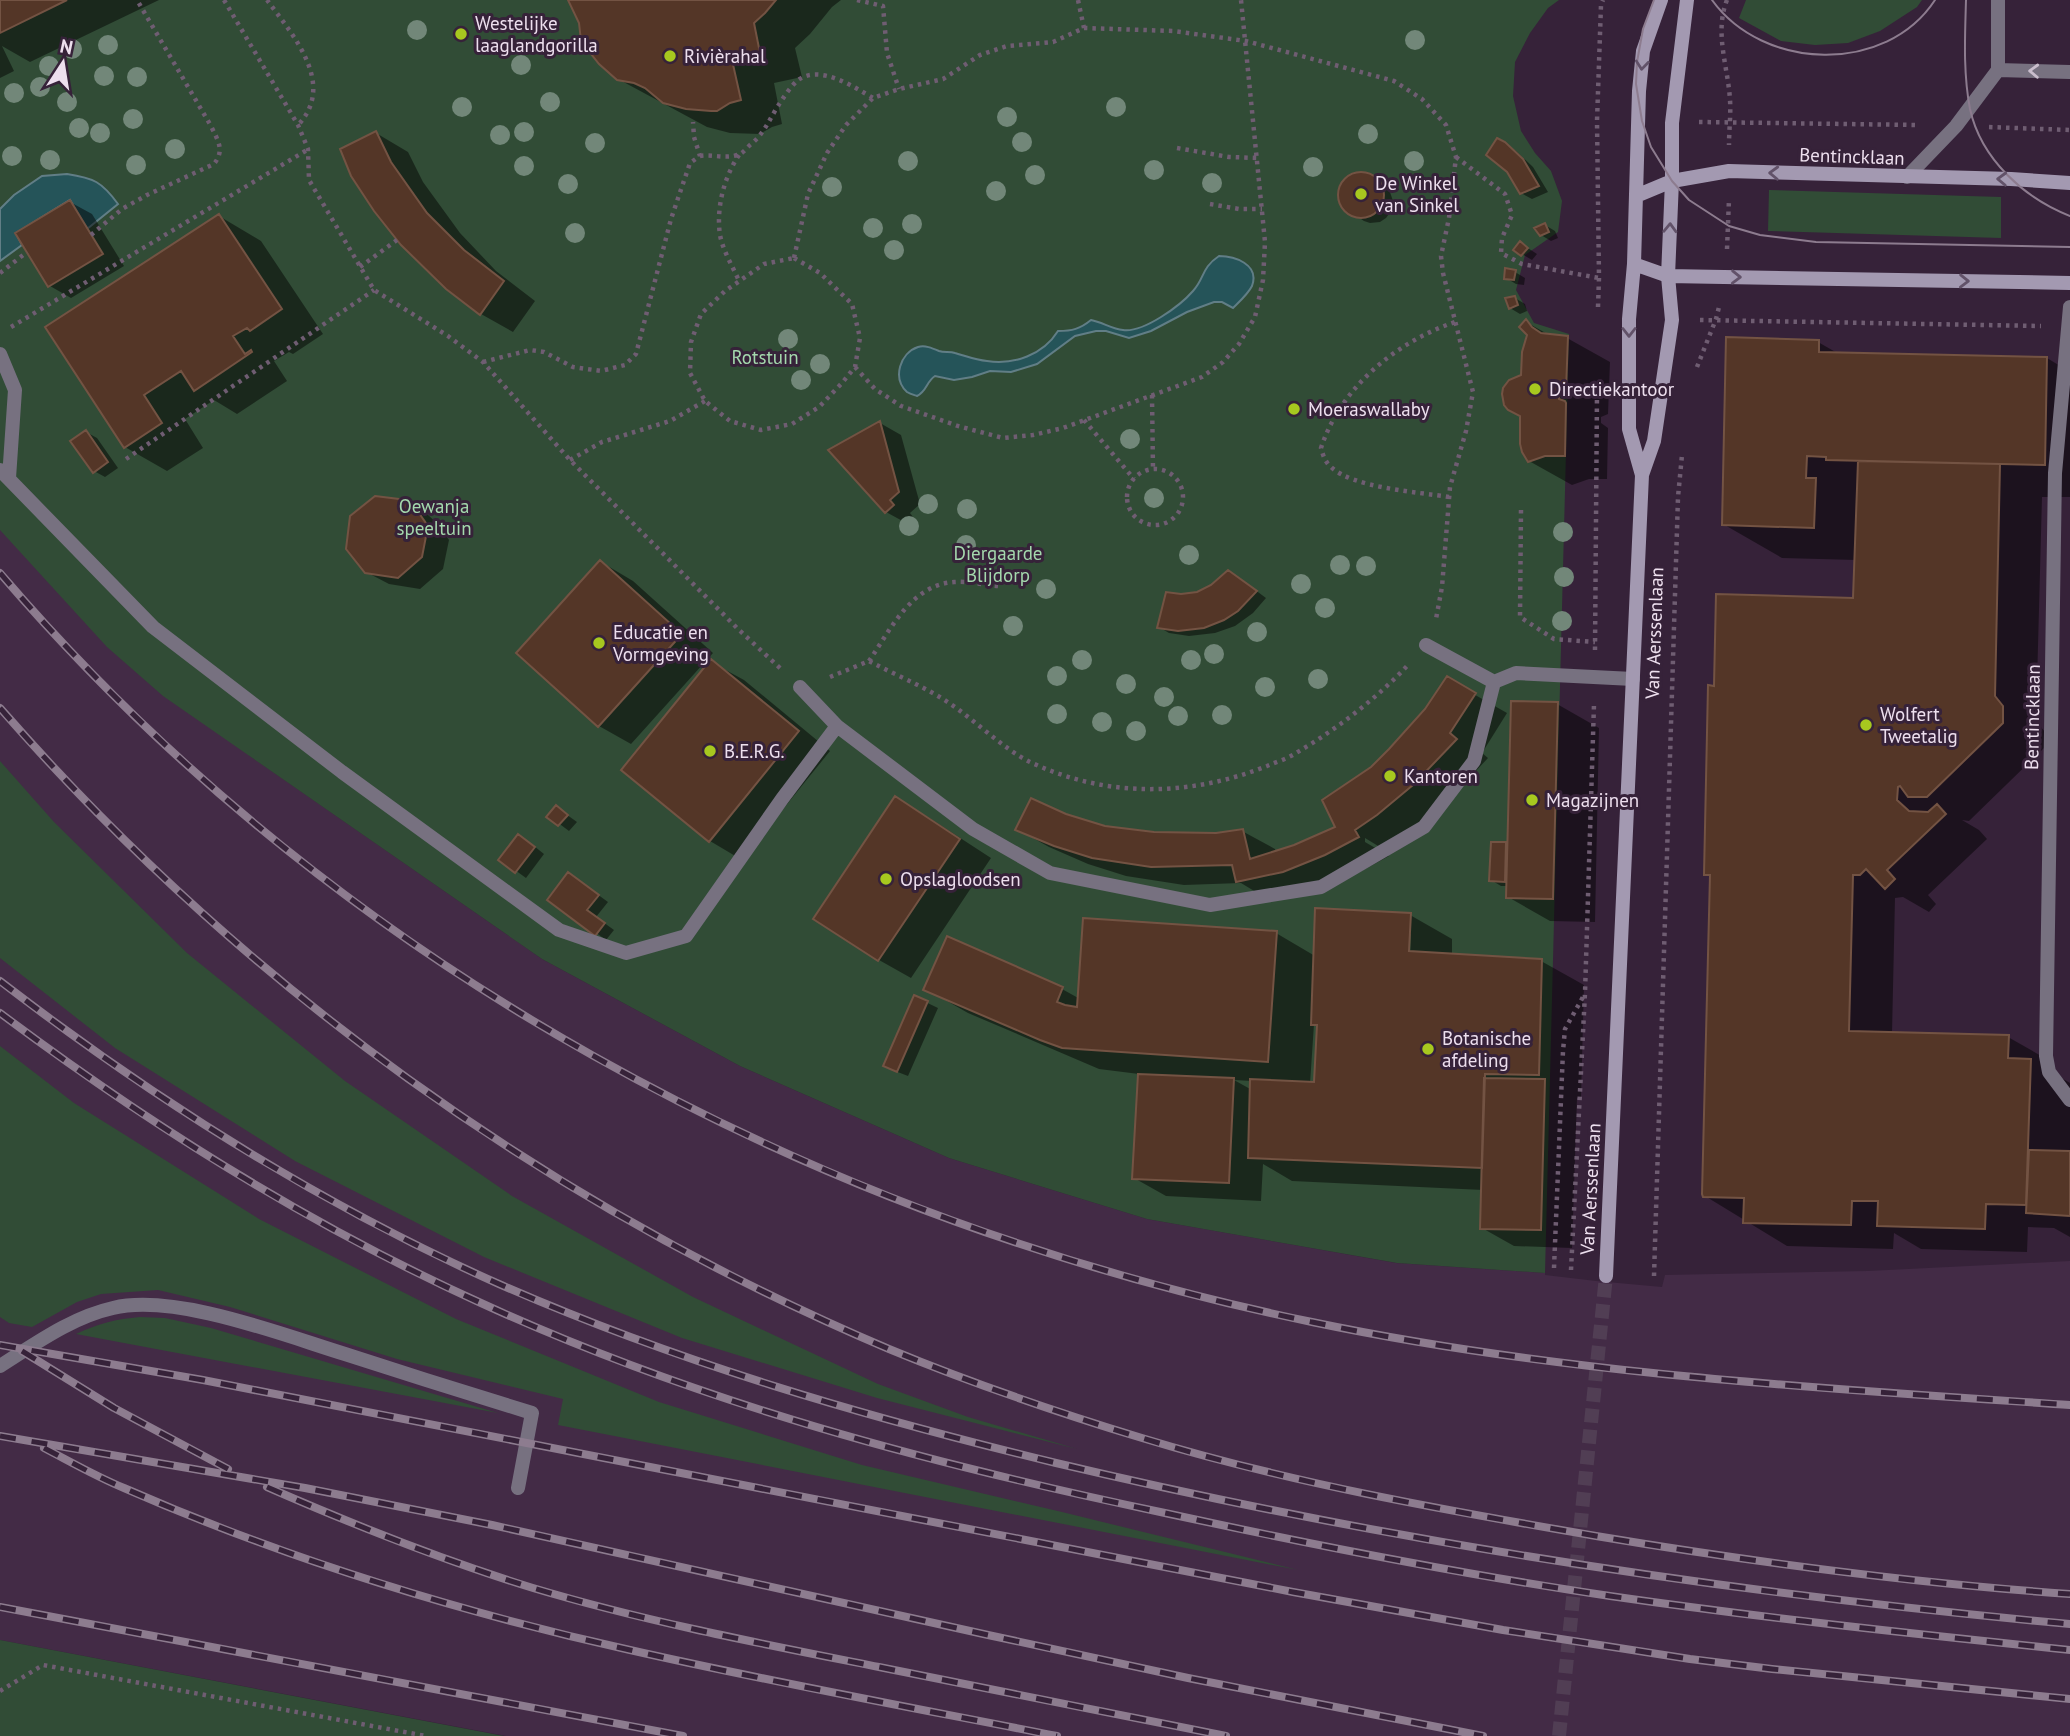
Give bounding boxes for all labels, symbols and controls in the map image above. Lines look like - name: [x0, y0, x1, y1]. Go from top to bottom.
- place label: Westelijke laaglandgorilla: [475, 11, 598, 57]
- marker: Westelijke laaglandgorilla: [453, 26, 469, 42]
- north arrow: [28, 28, 98, 98]
- text: N: [58, 33, 75, 59]
- place label: Rivièrahal: [684, 44, 766, 68]
- marker: Rivièrahal: [662, 48, 678, 64]
- one-way arrow: [1635, 60, 1650, 71]
- one-way arrow: [2028, 63, 2039, 78]
- street label: Bentincklaan: [1799, 142, 1905, 170]
- one-way arrow: [1769, 165, 1780, 180]
- place label: De Winkel van Sinkel: [1375, 171, 1459, 217]
- one-way arrow: [1996, 171, 2007, 187]
- marker: De Winkel van Sinkel: [1353, 186, 1369, 202]
- one-way arrow: [1662, 223, 1677, 234]
- one-way arrow: [1731, 269, 1742, 284]
- one-way arrow: [1959, 273, 1969, 289]
- one-way arrow: [1621, 327, 1637, 337]
- park label: Rotstuin: [731, 345, 799, 369]
- place label: Directiekantoor: [1549, 377, 1675, 401]
- marker: Directiekantoor: [1527, 381, 1543, 397]
- place label: Moeraswallaby: [1308, 397, 1430, 421]
- marker: Moeraswallaby: [1286, 401, 1302, 417]
- park label: Oewanja speeltuin: [396, 494, 472, 540]
- park label: Diergaarde Blijdorp: [953, 541, 1043, 587]
- street label: Van Aerssenlaan: [1640, 567, 1668, 700]
- place label: Educatie en Vormgeving: [612, 620, 709, 666]
- marker: Educatie en Vormgeving: [591, 635, 607, 651]
- street label: Bentincklaan: [2019, 664, 2045, 770]
- place label: Wolfert Tweetalig: [1880, 702, 1958, 748]
- marker: Wolfert Tweetalig: [1858, 717, 1874, 733]
- place label: B.E.R.G.: [724, 739, 784, 763]
- marker: B.E.R.G.: [702, 743, 718, 759]
- place label: Kantoren: [1404, 764, 1478, 788]
- marker: Kantoren: [1382, 768, 1398, 784]
- place label: Magazijnen: [1546, 788, 1639, 812]
- marker: Magazijnen: [1524, 792, 1540, 808]
- place label: Opslagloodsen: [900, 867, 1021, 891]
- marker: Opslagloodsen: [878, 871, 894, 887]
- place label: Botanische afdeling: [1442, 1026, 1531, 1072]
- marker: Botanische afdeling: [1420, 1041, 1436, 1057]
- street label: Van Aerssenlaan: [1575, 1122, 1605, 1257]

